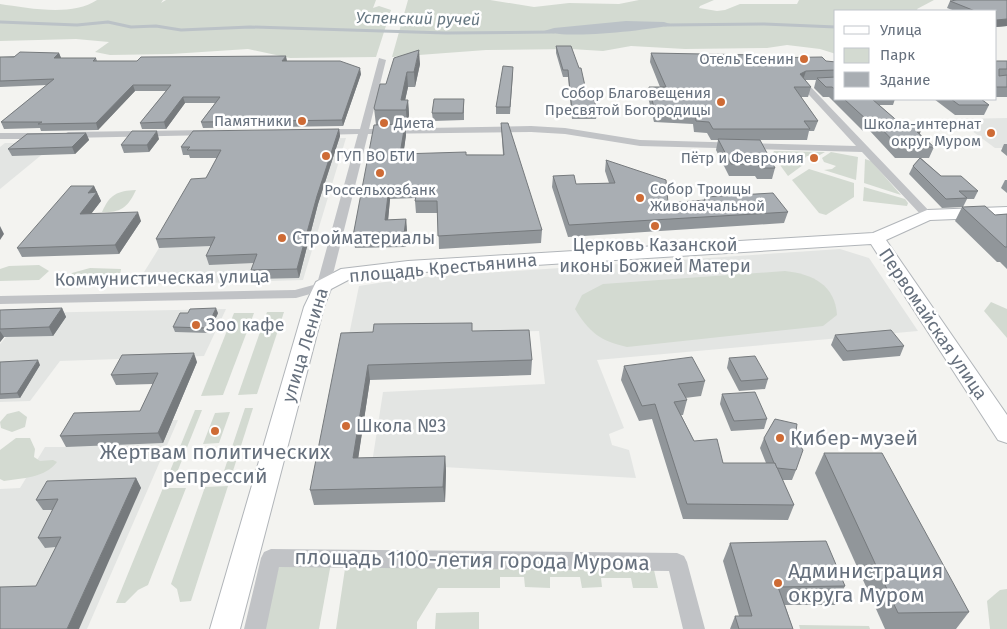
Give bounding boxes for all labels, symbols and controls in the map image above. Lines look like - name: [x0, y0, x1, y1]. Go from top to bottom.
- water label: Успенский ручей: [356, 8, 480, 29]
- legend: [834, 10, 997, 100]
- text: Улица: [880, 21, 922, 39]
- text: Парк: [880, 46, 915, 64]
- place label: Отель Есенин: [699, 50, 794, 68]
- marker: Отель Есенин: [798, 53, 810, 65]
- text: Здание: [880, 71, 930, 89]
- place label: Собор Благовещения Пресвятой Богородицы: [545, 84, 711, 119]
- marker: Собор Благовещения Пресвятой Богородицы: [715, 96, 727, 108]
- place label: Памятники: [214, 112, 292, 130]
- place label: Диета: [393, 114, 434, 132]
- marker: Памятники: [296, 115, 308, 127]
- place label: Школа-интернат округ Муром: [863, 115, 981, 150]
- marker: Диета: [378, 117, 390, 129]
- marker: Школа-интернат округ Муром: [985, 127, 997, 139]
- place label: ГУП ВО БТИ: [336, 147, 415, 165]
- place label: Пётр и Феврония: [681, 149, 804, 167]
- marker: ГУП ВО БТИ: [320, 150, 332, 162]
- marker: Пётр и Феврония: [808, 152, 820, 164]
- marker: Россельхозбанк: [374, 167, 386, 179]
- place label: Собор Троицы Живоначальной: [650, 180, 765, 215]
- place label: Россельхозбанк: [324, 181, 436, 199]
- marker: Собор Троицы Живоначальной: [634, 192, 646, 204]
- marker: Церковь Казанской иконы Божией Матери: [649, 220, 661, 232]
- place label: Стройматериалы: [292, 227, 435, 249]
- marker: Стройматериалы: [276, 232, 288, 244]
- place label: Церковь Казанской иконы Божией Матери: [559, 234, 751, 277]
- street label: Первомайская улица: [874, 244, 992, 404]
- street label: площадь Крестьянина: [348, 249, 538, 287]
- street label: Коммунистическая улица: [54, 265, 270, 291]
- street label: улица Ленина: [277, 285, 333, 405]
- place label: Зоо кафе: [206, 314, 285, 336]
- marker: Зоо кафе: [190, 319, 202, 331]
- place label: Школа №3: [356, 415, 446, 437]
- marker: Школа №3: [340, 420, 352, 432]
- marker: Жертвам политических репрессий: [209, 425, 221, 437]
- place label: Кибер-музей: [790, 425, 918, 451]
- marker: Кибер-музей: [774, 432, 786, 444]
- place label: Жертвам политических репрессий: [100, 439, 331, 489]
- street label: площадь 1100-летия города Мурома: [294, 544, 650, 576]
- place label: Администрация округа Муром: [788, 558, 943, 608]
- marker: Администрация округа Муром: [772, 577, 784, 589]

